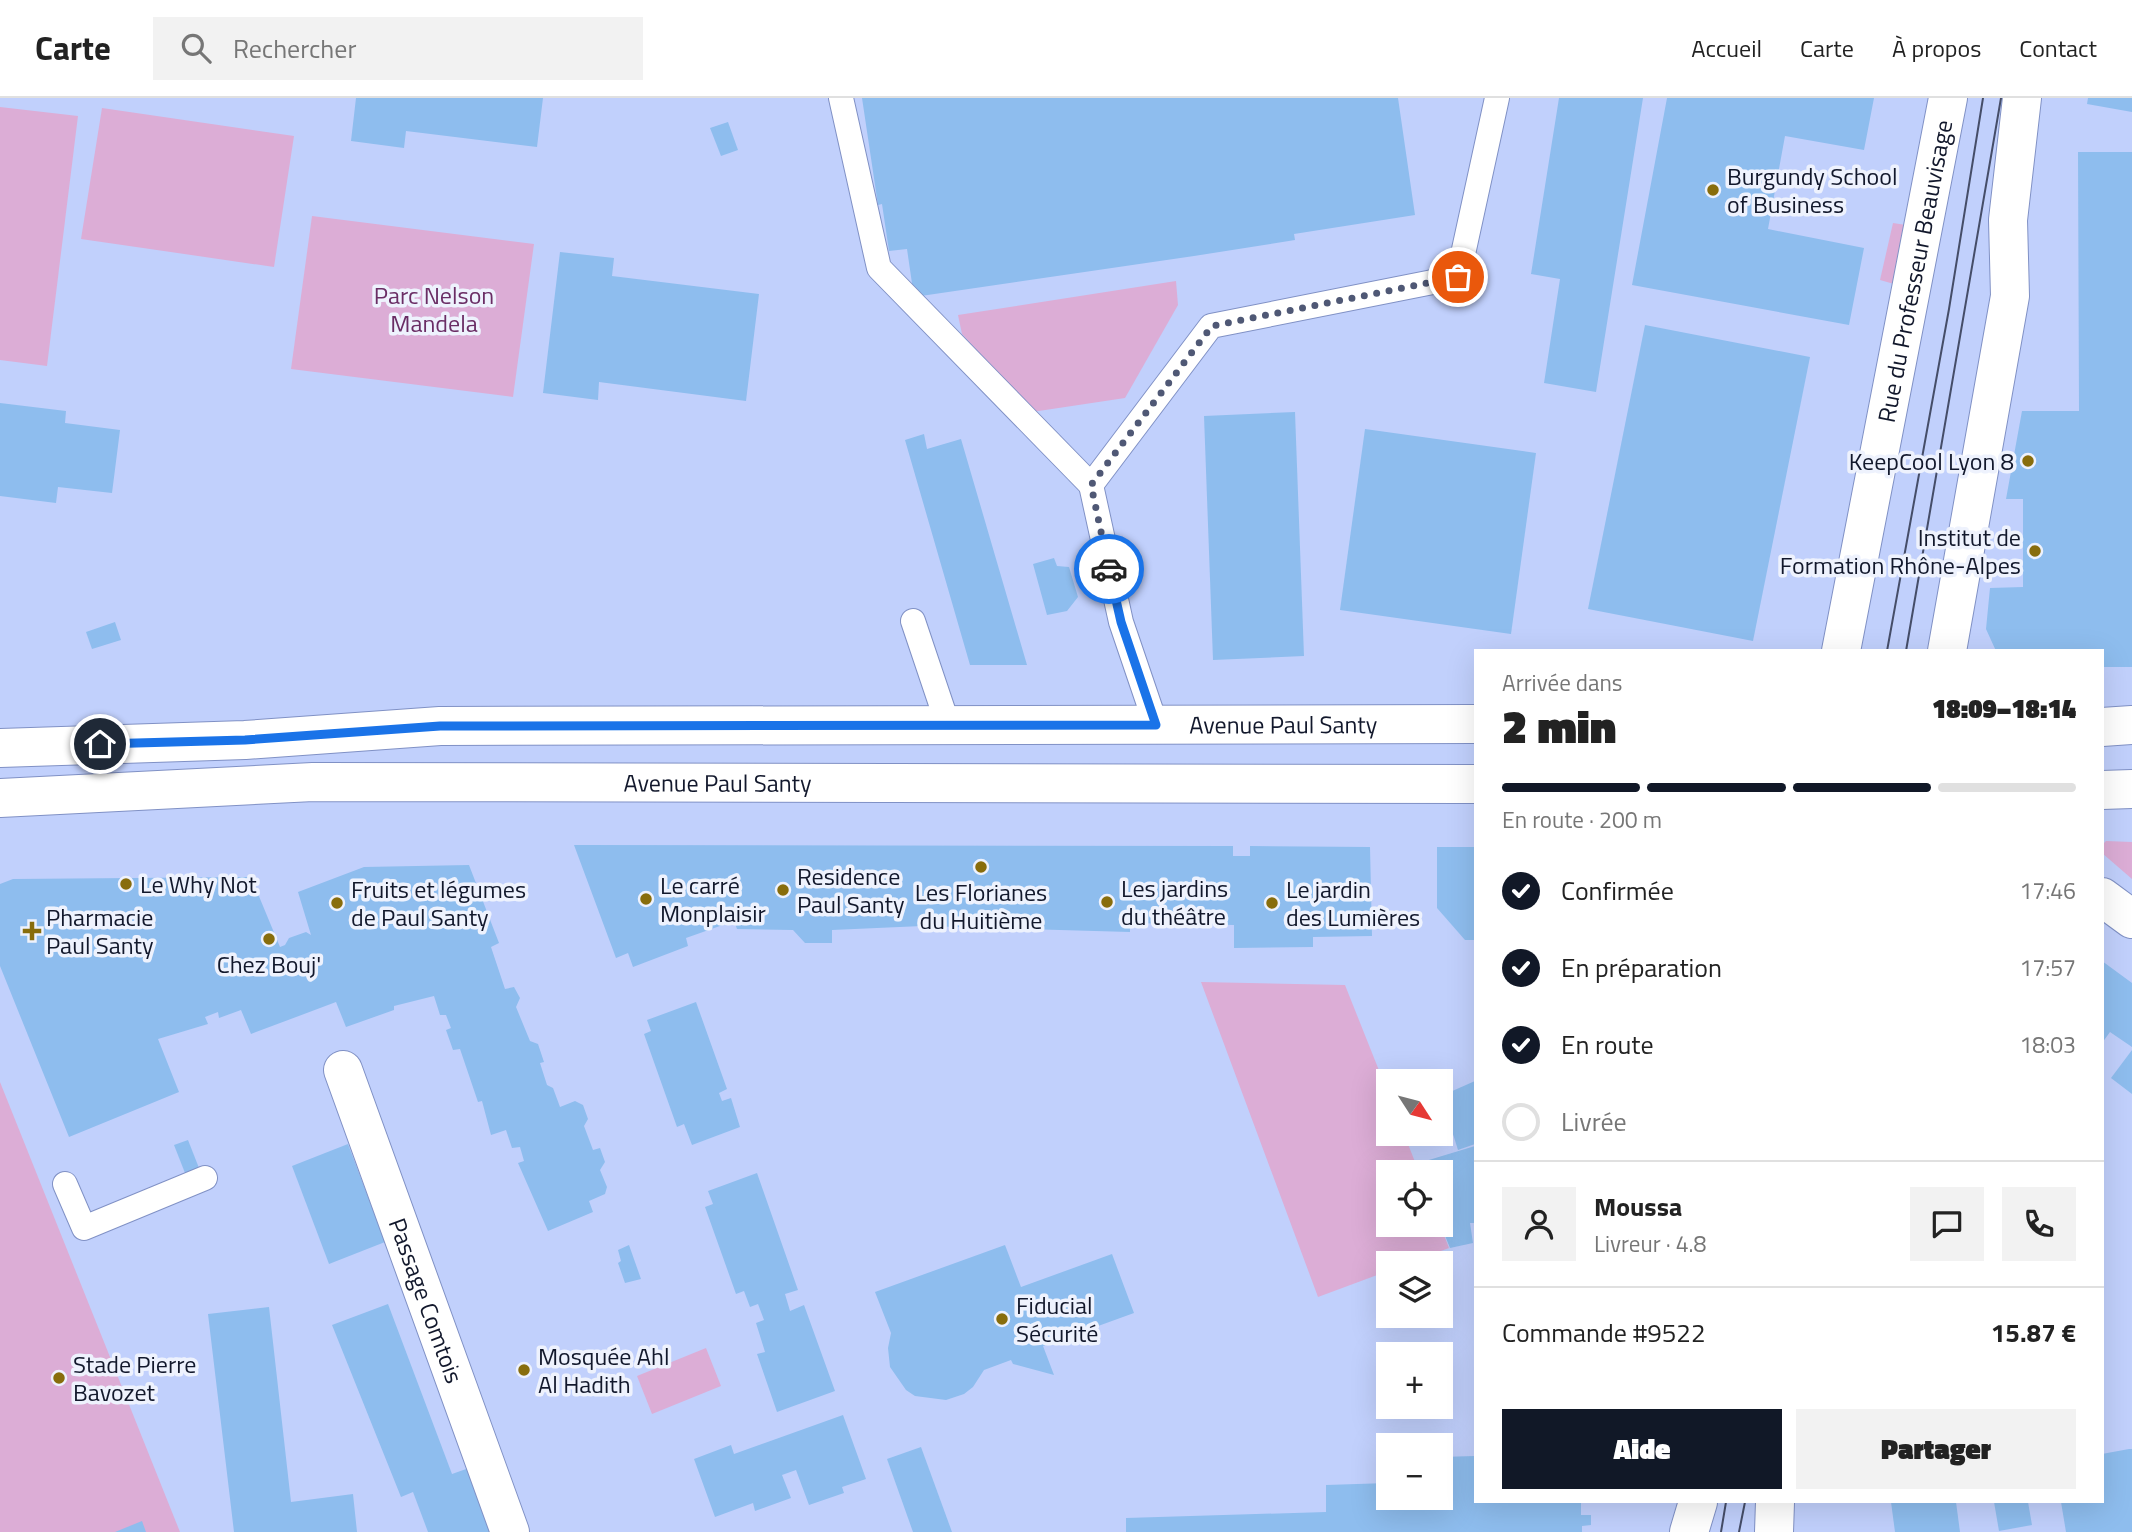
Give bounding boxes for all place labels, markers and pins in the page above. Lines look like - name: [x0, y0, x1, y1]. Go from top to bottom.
- place label: Burgundy School of Business: [1727, 158, 1897, 222]
- marker: Burgundy School of Business: [1705, 182, 1721, 198]
- pin: [1428, 247, 1488, 307]
- place label: KeepCool Lyon 8: [1849, 443, 2014, 479]
- marker: KeepCool Lyon 8: [2020, 453, 2036, 469]
- place label: Institut de Formation Rhône-Alpes: [1780, 519, 2021, 583]
- marker: Institut de Formation Rhône-Alpes: [2027, 543, 2043, 559]
- pin: [70, 714, 130, 774]
- place label: Residence Paul Santy: [797, 858, 905, 922]
- marker: Les Florianes du Huitième: [973, 859, 989, 875]
- place label: Le Why Not: [140, 866, 257, 902]
- place label: Le carré Monplaisir: [660, 867, 766, 931]
- place label: Les jardins du théâtre: [1121, 870, 1228, 934]
- place label: Fruits et légumes de Paul Santy: [351, 871, 526, 935]
- place label: Le jardin des Lumières: [1286, 871, 1420, 935]
- place label: Les Florianes du Huitième: [915, 874, 1047, 938]
- marker: Le Why Not: [118, 876, 134, 892]
- marker: Residence Paul Santy: [775, 882, 791, 898]
- marker: Le carré Monplaisir: [638, 891, 654, 907]
- marker: Les jardins du théâtre: [1099, 894, 1115, 910]
- marker: Fruits et légumes de Paul Santy: [329, 895, 345, 911]
- marker: Le jardin des Lumières: [1264, 895, 1280, 911]
- place label: Pharmacie Paul Santy: [46, 899, 154, 963]
- marker: Pharmacie Paul Santy: [24, 923, 40, 939]
- marker: Chez Bouj': [261, 931, 277, 947]
- place label: Chez Bouj': [217, 946, 321, 982]
- place label: Fiducial Sécurité: [1016, 1287, 1098, 1351]
- marker: Fiducial Sécurité: [994, 1311, 1010, 1327]
- place label: Mosquée Ahl Al Hadith: [538, 1338, 670, 1402]
- place label: Stade Pierre Bavozet: [73, 1346, 196, 1410]
- marker: Mosquée Ahl Al Hadith: [516, 1362, 532, 1378]
- marker: Stade Pierre Bavozet: [51, 1370, 67, 1386]

